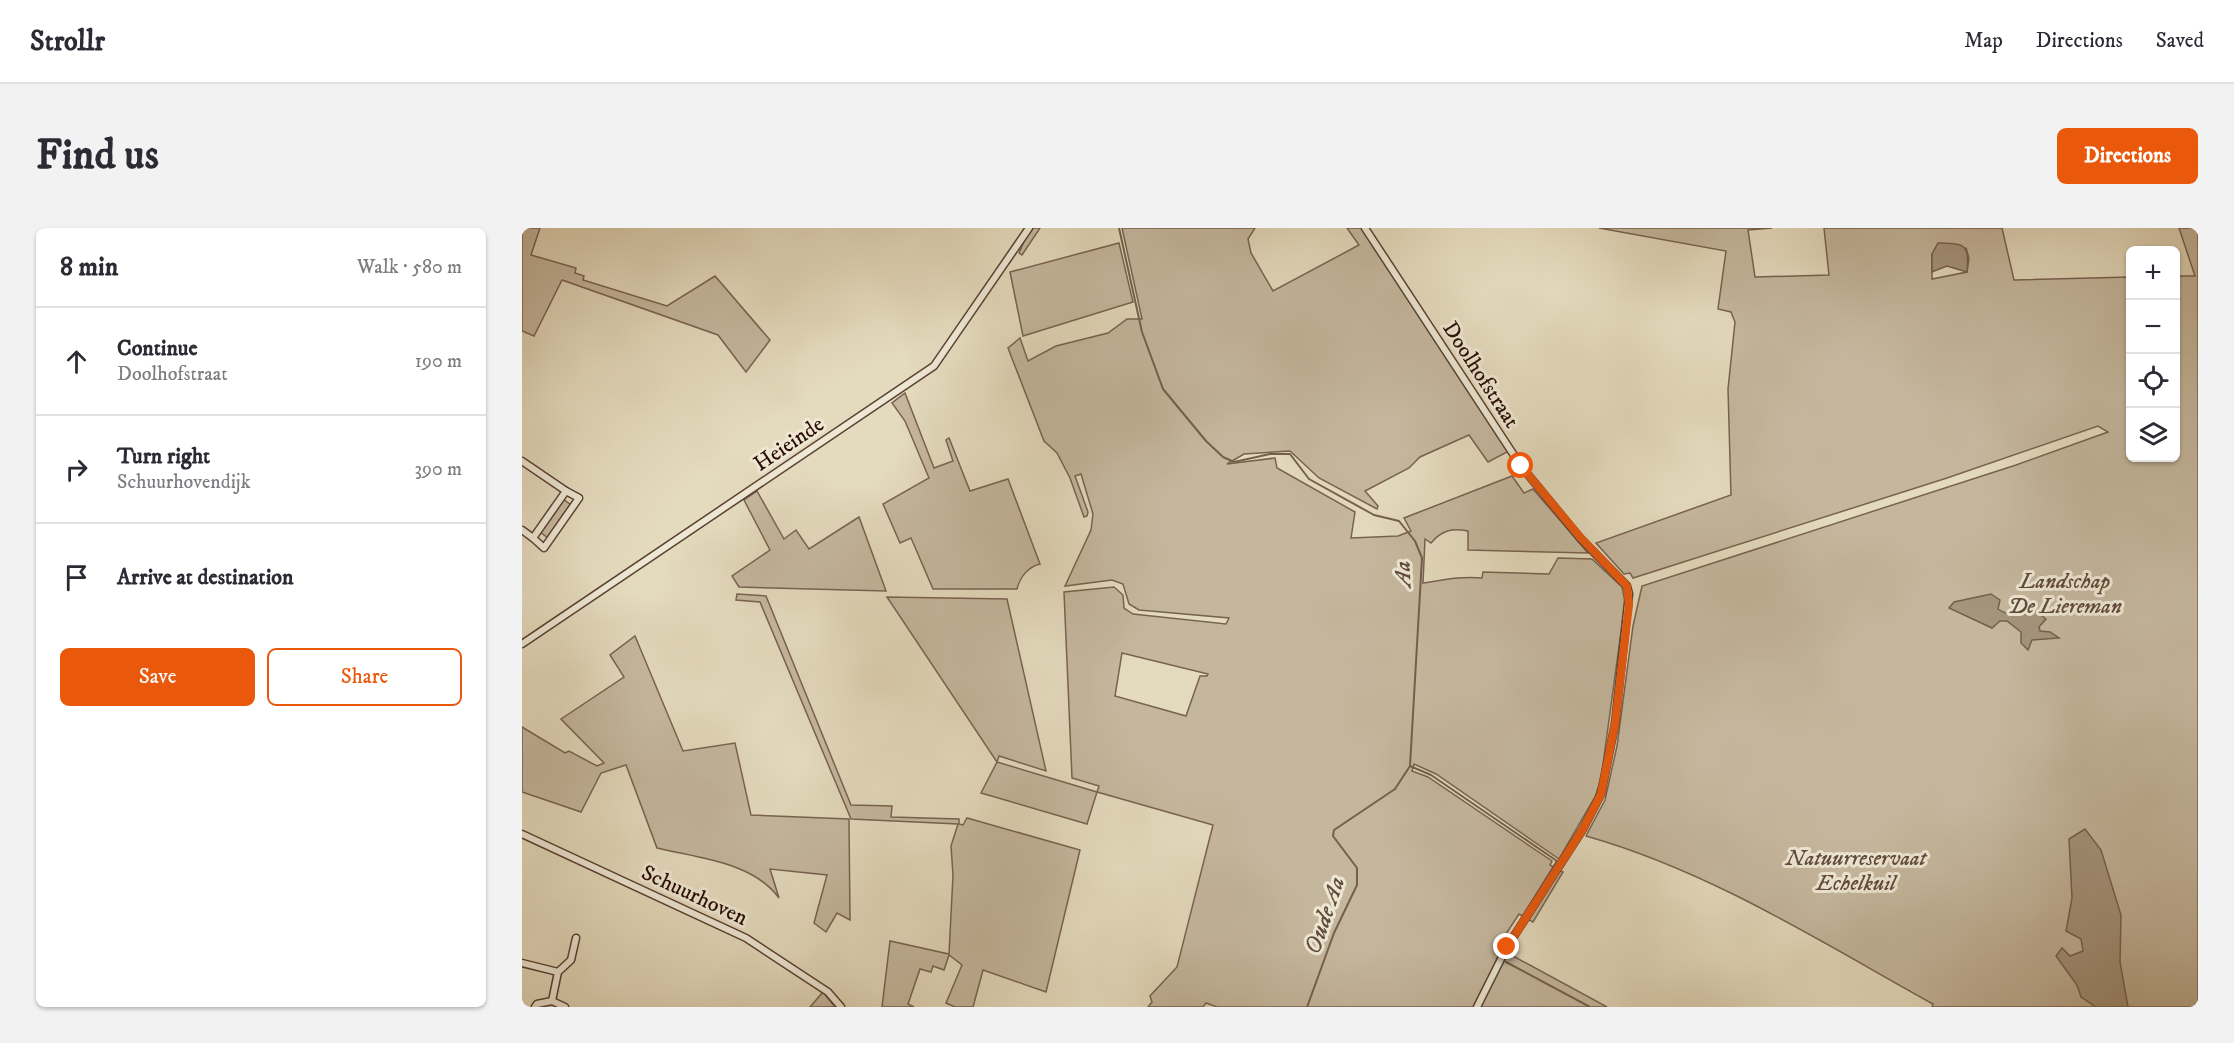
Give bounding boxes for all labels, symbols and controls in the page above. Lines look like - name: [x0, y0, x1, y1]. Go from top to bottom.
- text: Strollr: [30, 24, 105, 59]
- text: Map: [1964, 28, 2003, 54]
- text: Directions: [2036, 28, 2123, 54]
- text: Saved: [2156, 28, 2204, 54]
- button: Directions: [2057, 128, 2198, 184]
- text: Find us: [36, 130, 159, 182]
- map controls: [2126, 246, 2180, 462]
- button: +: [2126, 246, 2180, 300]
- text: 8 min: [60, 251, 118, 284]
- text: Walk · 580 m: [357, 255, 462, 280]
- button: −: [2126, 300, 2180, 354]
- street label: Doolhofstraat: [1436, 316, 1525, 433]
- text: Continue: [117, 335, 198, 362]
- icon: ahead: [60, 345, 93, 378]
- text: 190 m: [415, 349, 462, 374]
- button: locate: [2126, 354, 2180, 408]
- text: Doolhofstraat: [117, 362, 228, 387]
- button: layers: [2126, 408, 2180, 462]
- street label: Heieinde: [748, 411, 829, 478]
- text: Turn right: [117, 443, 210, 470]
- route start: [1507, 452, 1533, 478]
- icon: right: [60, 453, 93, 486]
- text: 390 m: [414, 457, 462, 482]
- text: Schuurhovendijk: [117, 470, 251, 495]
- water label: Aa: [1388, 560, 1419, 591]
- icon: arrive: [60, 561, 93, 594]
- text: Arrive at destination: [117, 564, 294, 591]
- park label: Landschap De Liereman: [2008, 568, 2122, 620]
- button: Save: [60, 648, 255, 706]
- button: Share: [267, 648, 462, 706]
- park label: Natuurreservaat Echelkuil: [1784, 845, 1927, 897]
- street label: Schuurhoven: [637, 859, 752, 932]
- water label: Oude Aa: [1298, 873, 1352, 958]
- route end: [1493, 933, 1519, 959]

